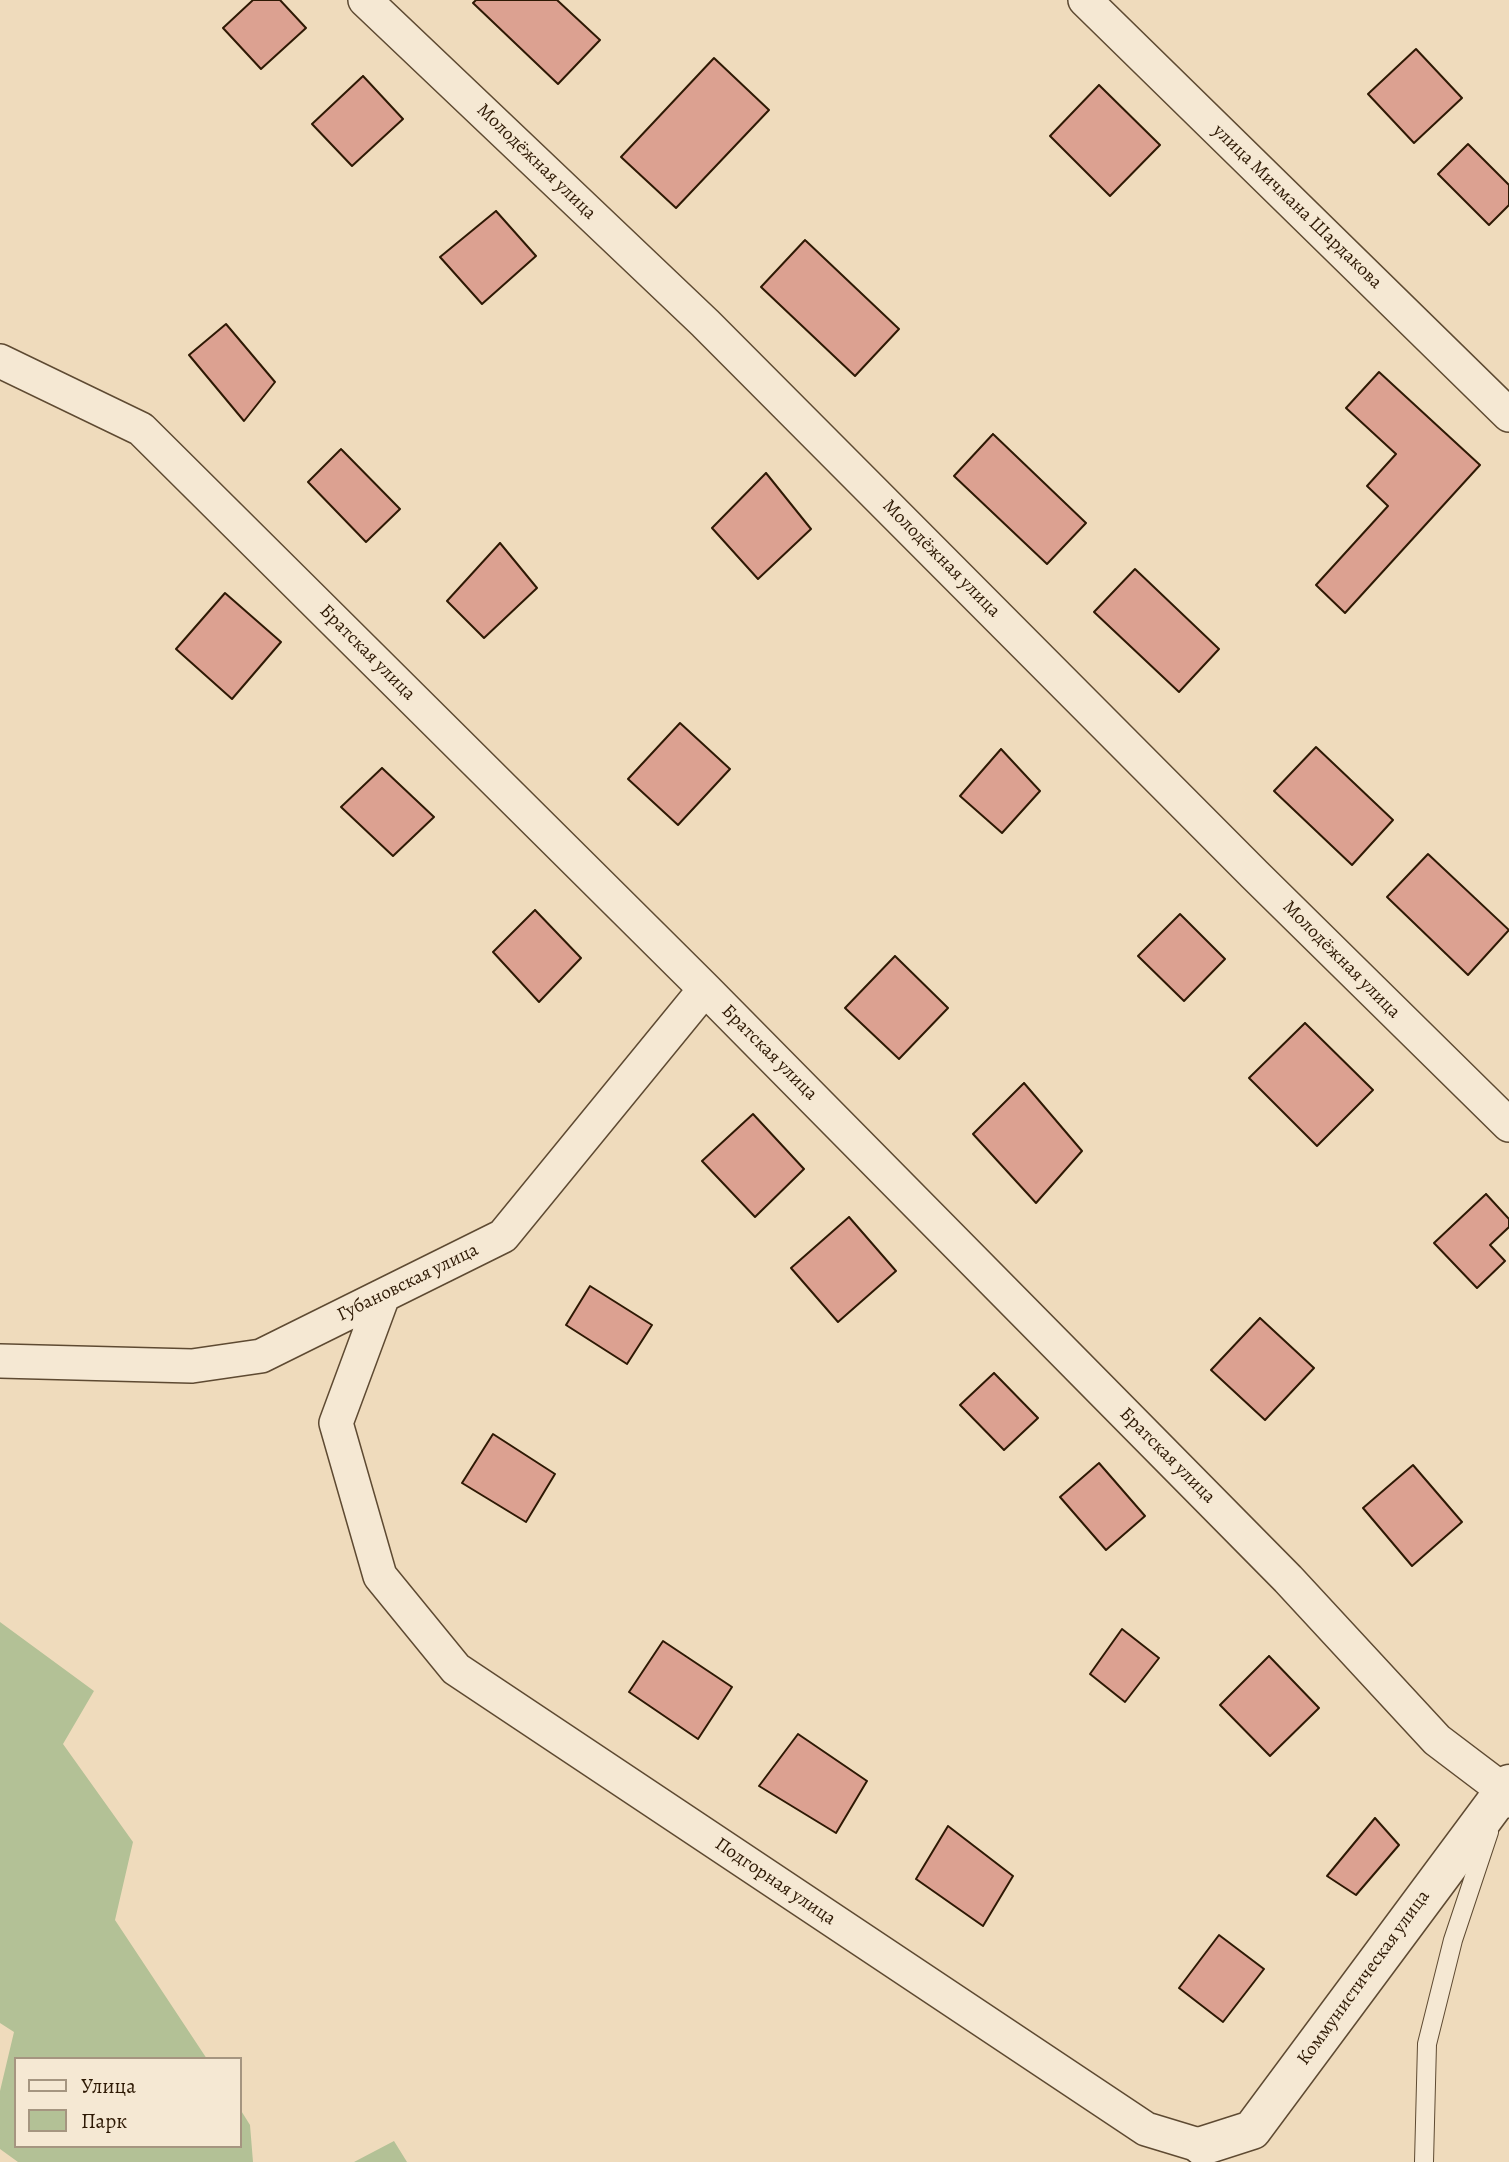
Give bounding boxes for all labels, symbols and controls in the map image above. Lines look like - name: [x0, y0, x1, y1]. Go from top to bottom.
- street label: Молодёжная улица: [471, 99, 601, 225]
- street label: улица Мичмана Шардакова: [1207, 120, 1387, 294]
- street label: Молодёжная улица: [877, 495, 1005, 623]
- street label: Братская улица: [314, 600, 420, 706]
- street label: Молодёжная улица: [1277, 896, 1405, 1024]
- street label: Братская улица: [716, 1000, 822, 1106]
- street label: Губановская улица: [334, 1239, 482, 1327]
- street label: Братская улица: [1114, 1403, 1220, 1509]
- street label: Подгорная улица: [710, 1833, 840, 1931]
- street label: Коммунистическая улица: [1293, 1886, 1435, 2070]
- legend: [14, 2057, 242, 2148]
- text: Улица: [81, 2072, 136, 2100]
- text: Парк: [81, 2107, 127, 2135]

